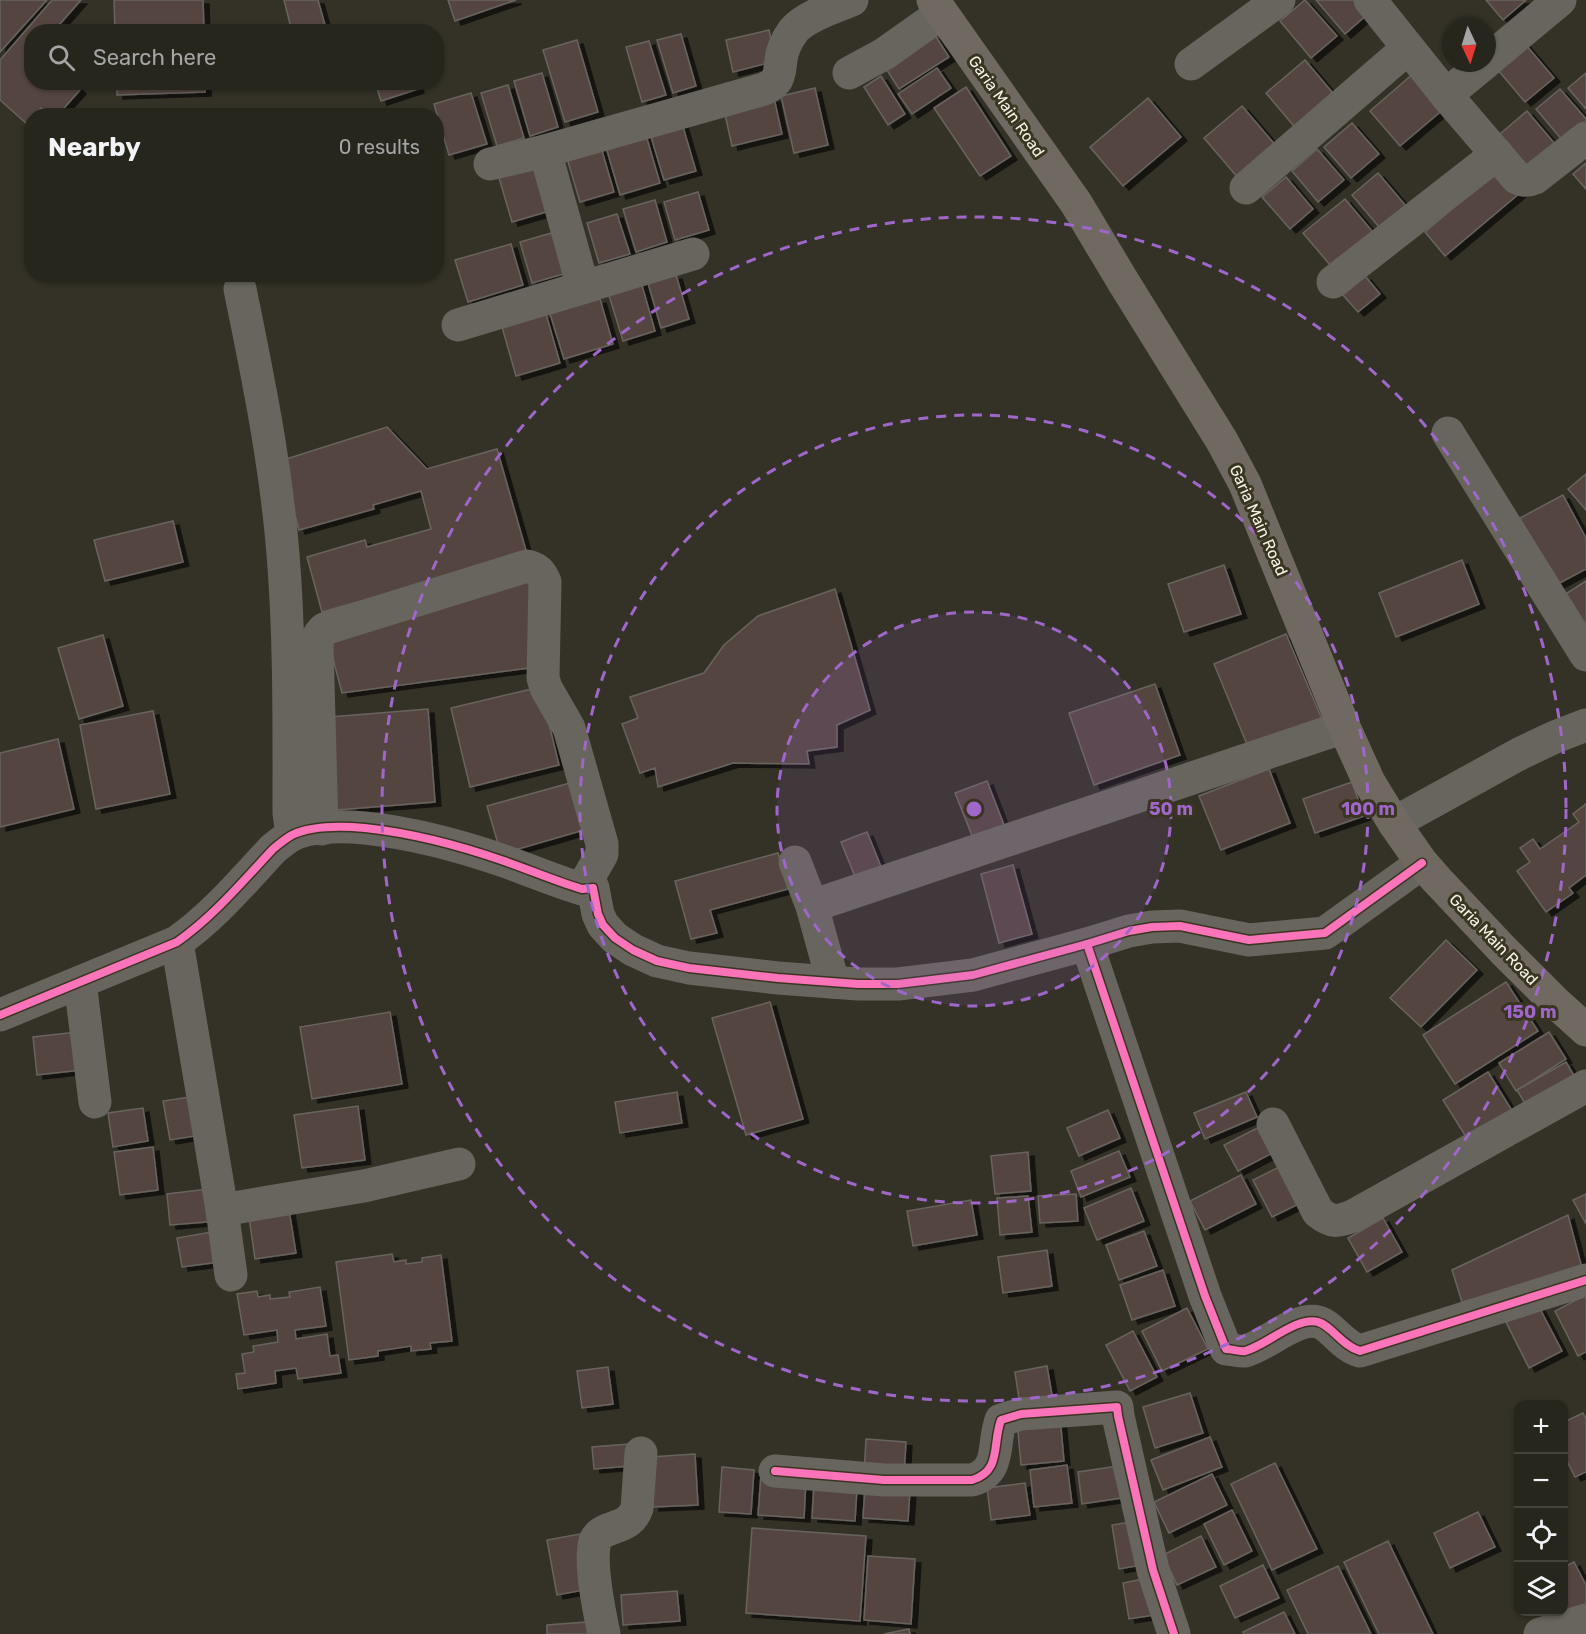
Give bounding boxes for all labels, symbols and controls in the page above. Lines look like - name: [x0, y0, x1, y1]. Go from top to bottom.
- north arrow: [1442, 18, 1496, 72]
- search box: [24, 24, 444, 90]
- icon: search: [45, 41, 78, 74]
- text: Search here: [93, 44, 216, 71]
- street label: Garia Main Road: [965, 52, 1049, 161]
- text: Nearby: [48, 132, 141, 163]
- text: 0 results: [339, 135, 420, 159]
- street label: Garia Main Road: [1226, 462, 1291, 579]
- text: 50 m: [1149, 798, 1193, 820]
- text: 100 m: [1341, 798, 1395, 820]
- centre of rings: [964, 799, 984, 819]
- street label: Garia Main Road: [1445, 890, 1542, 989]
- text: 150 m: [1503, 1001, 1557, 1023]
- map controls: [1514, 1400, 1568, 1616]
- button: +: [1514, 1400, 1568, 1454]
- button: −: [1514, 1454, 1568, 1508]
- button: locate: [1514, 1508, 1568, 1562]
- button: layers: [1514, 1562, 1568, 1616]

